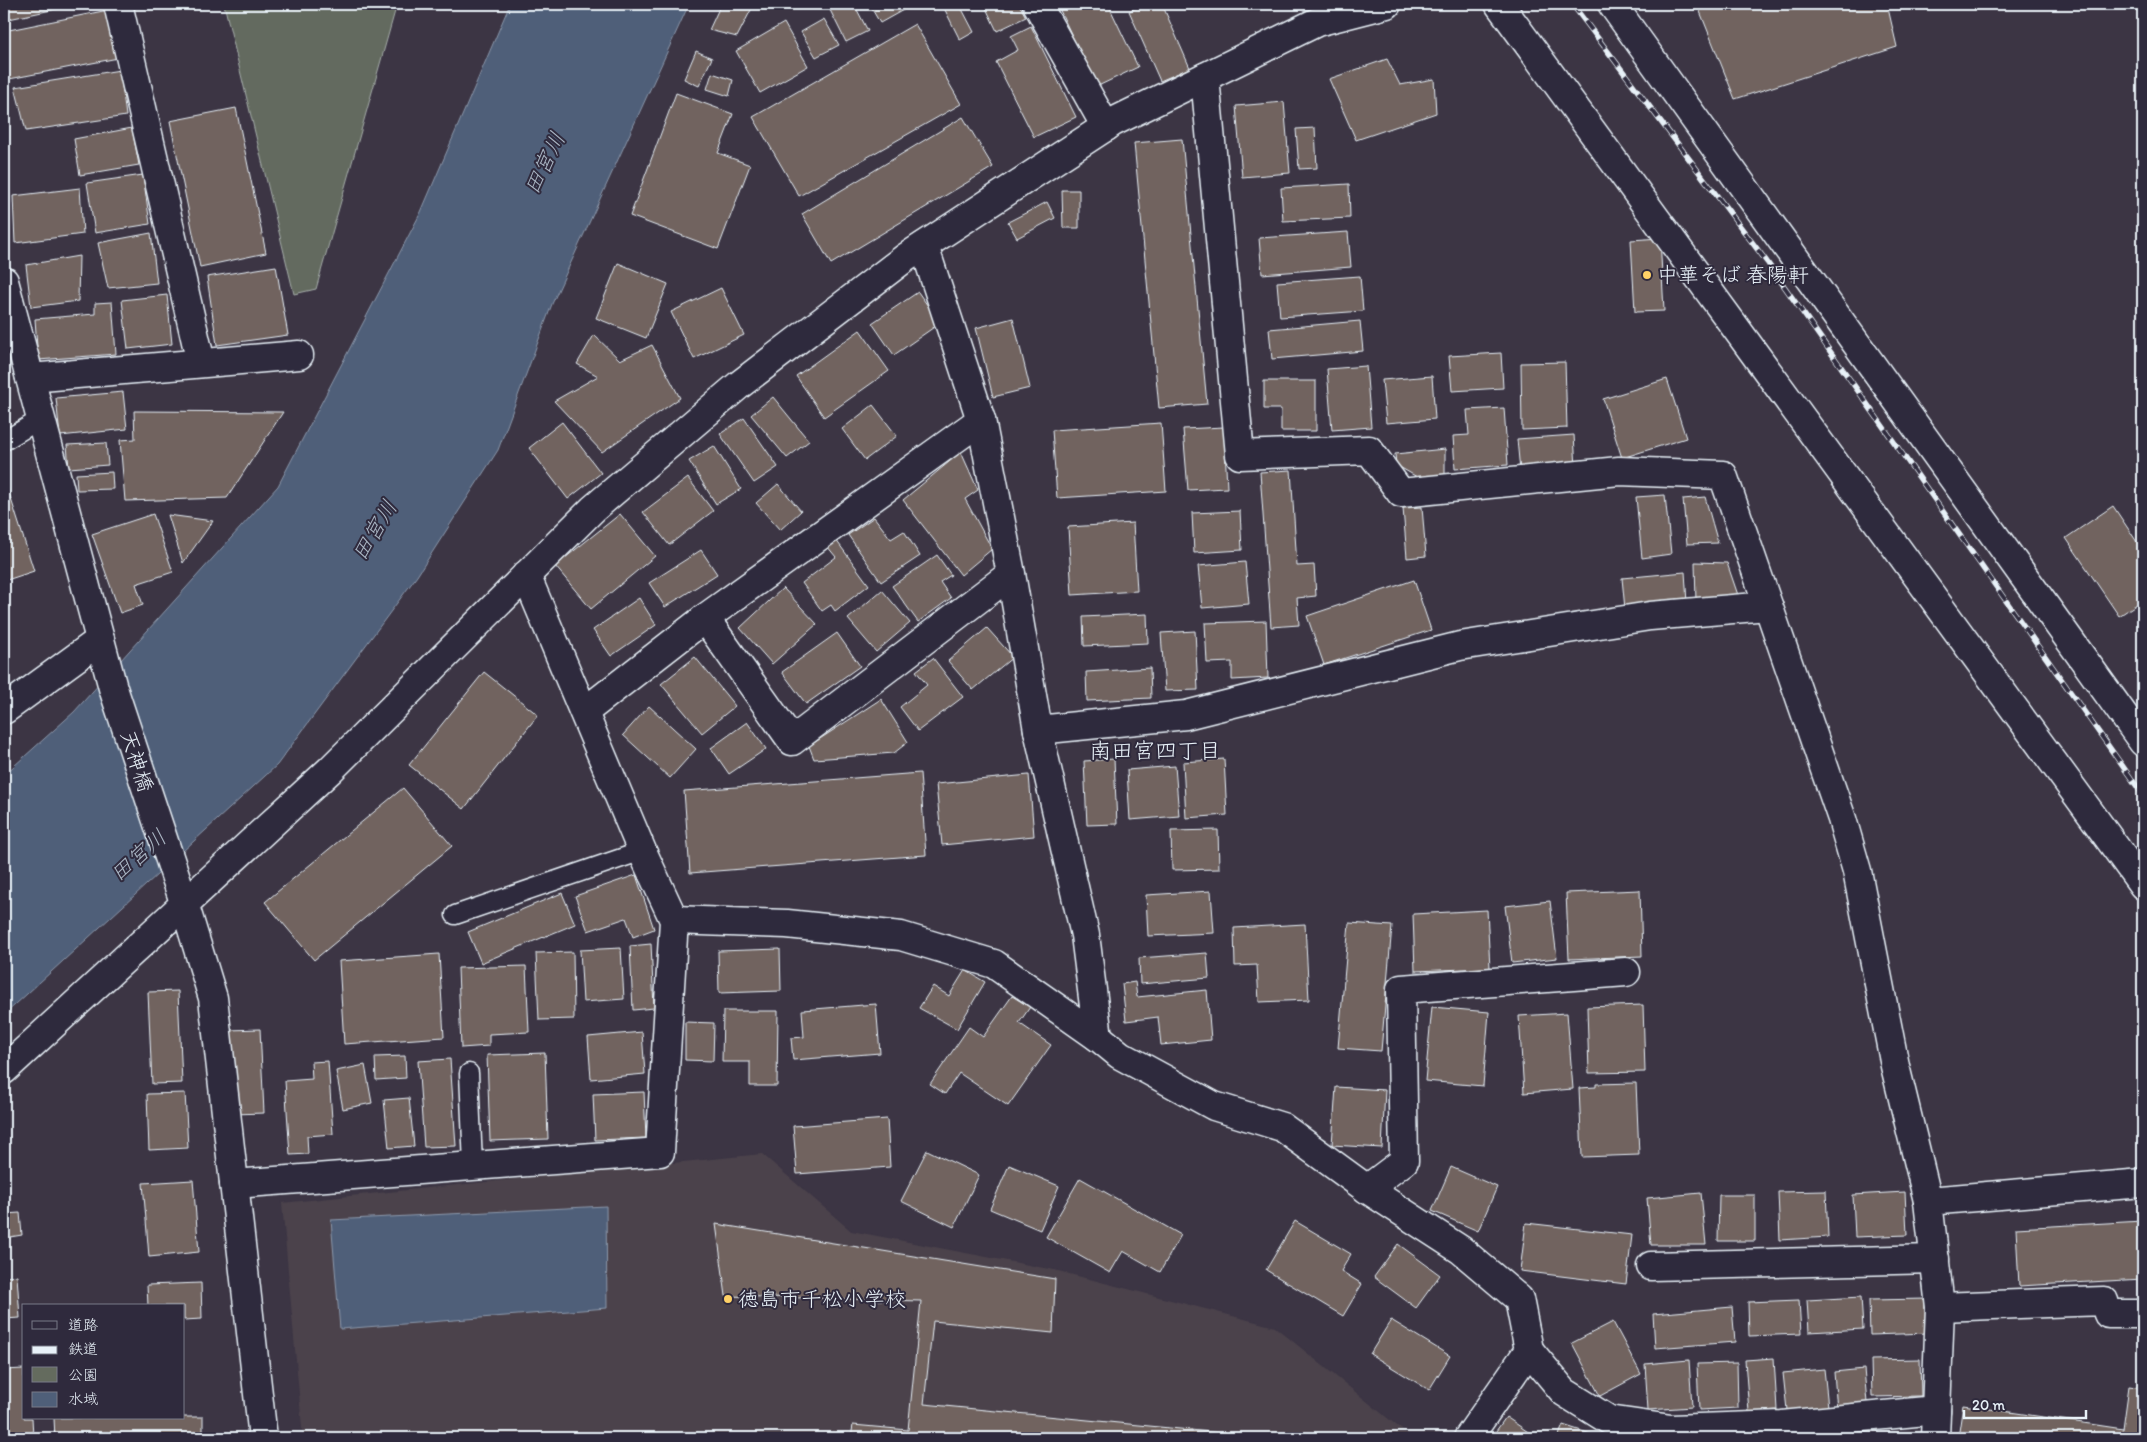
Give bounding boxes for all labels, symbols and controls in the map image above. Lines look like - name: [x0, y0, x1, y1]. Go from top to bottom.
- water label: 田宮川: [518, 128, 571, 199]
- place label: 中華そば 春陽軒: [1657, 262, 1809, 287]
- marker: 中華そば 春陽軒: [1641, 269, 1653, 281]
- water label: 田宮川: [346, 495, 403, 566]
- street label: 天神橋: [116, 727, 159, 795]
- district label: 南田宮四丁目: [1089, 737, 1221, 764]
- water label: 田宮川: [105, 824, 172, 887]
- place label: 徳島市千松小学校: [738, 1286, 906, 1311]
- marker: 徳島市千松小学校: [722, 1293, 734, 1305]
- legend: [22, 1304, 185, 1420]
- text: 道路: [68, 1316, 98, 1334]
- text: 鉄道: [68, 1340, 98, 1358]
- text: 公園: [68, 1366, 98, 1384]
- scale bar: [1964, 1387, 2087, 1419]
- text: 水域: [68, 1390, 98, 1408]
- text: 20 m: [1972, 1396, 2006, 1414]

